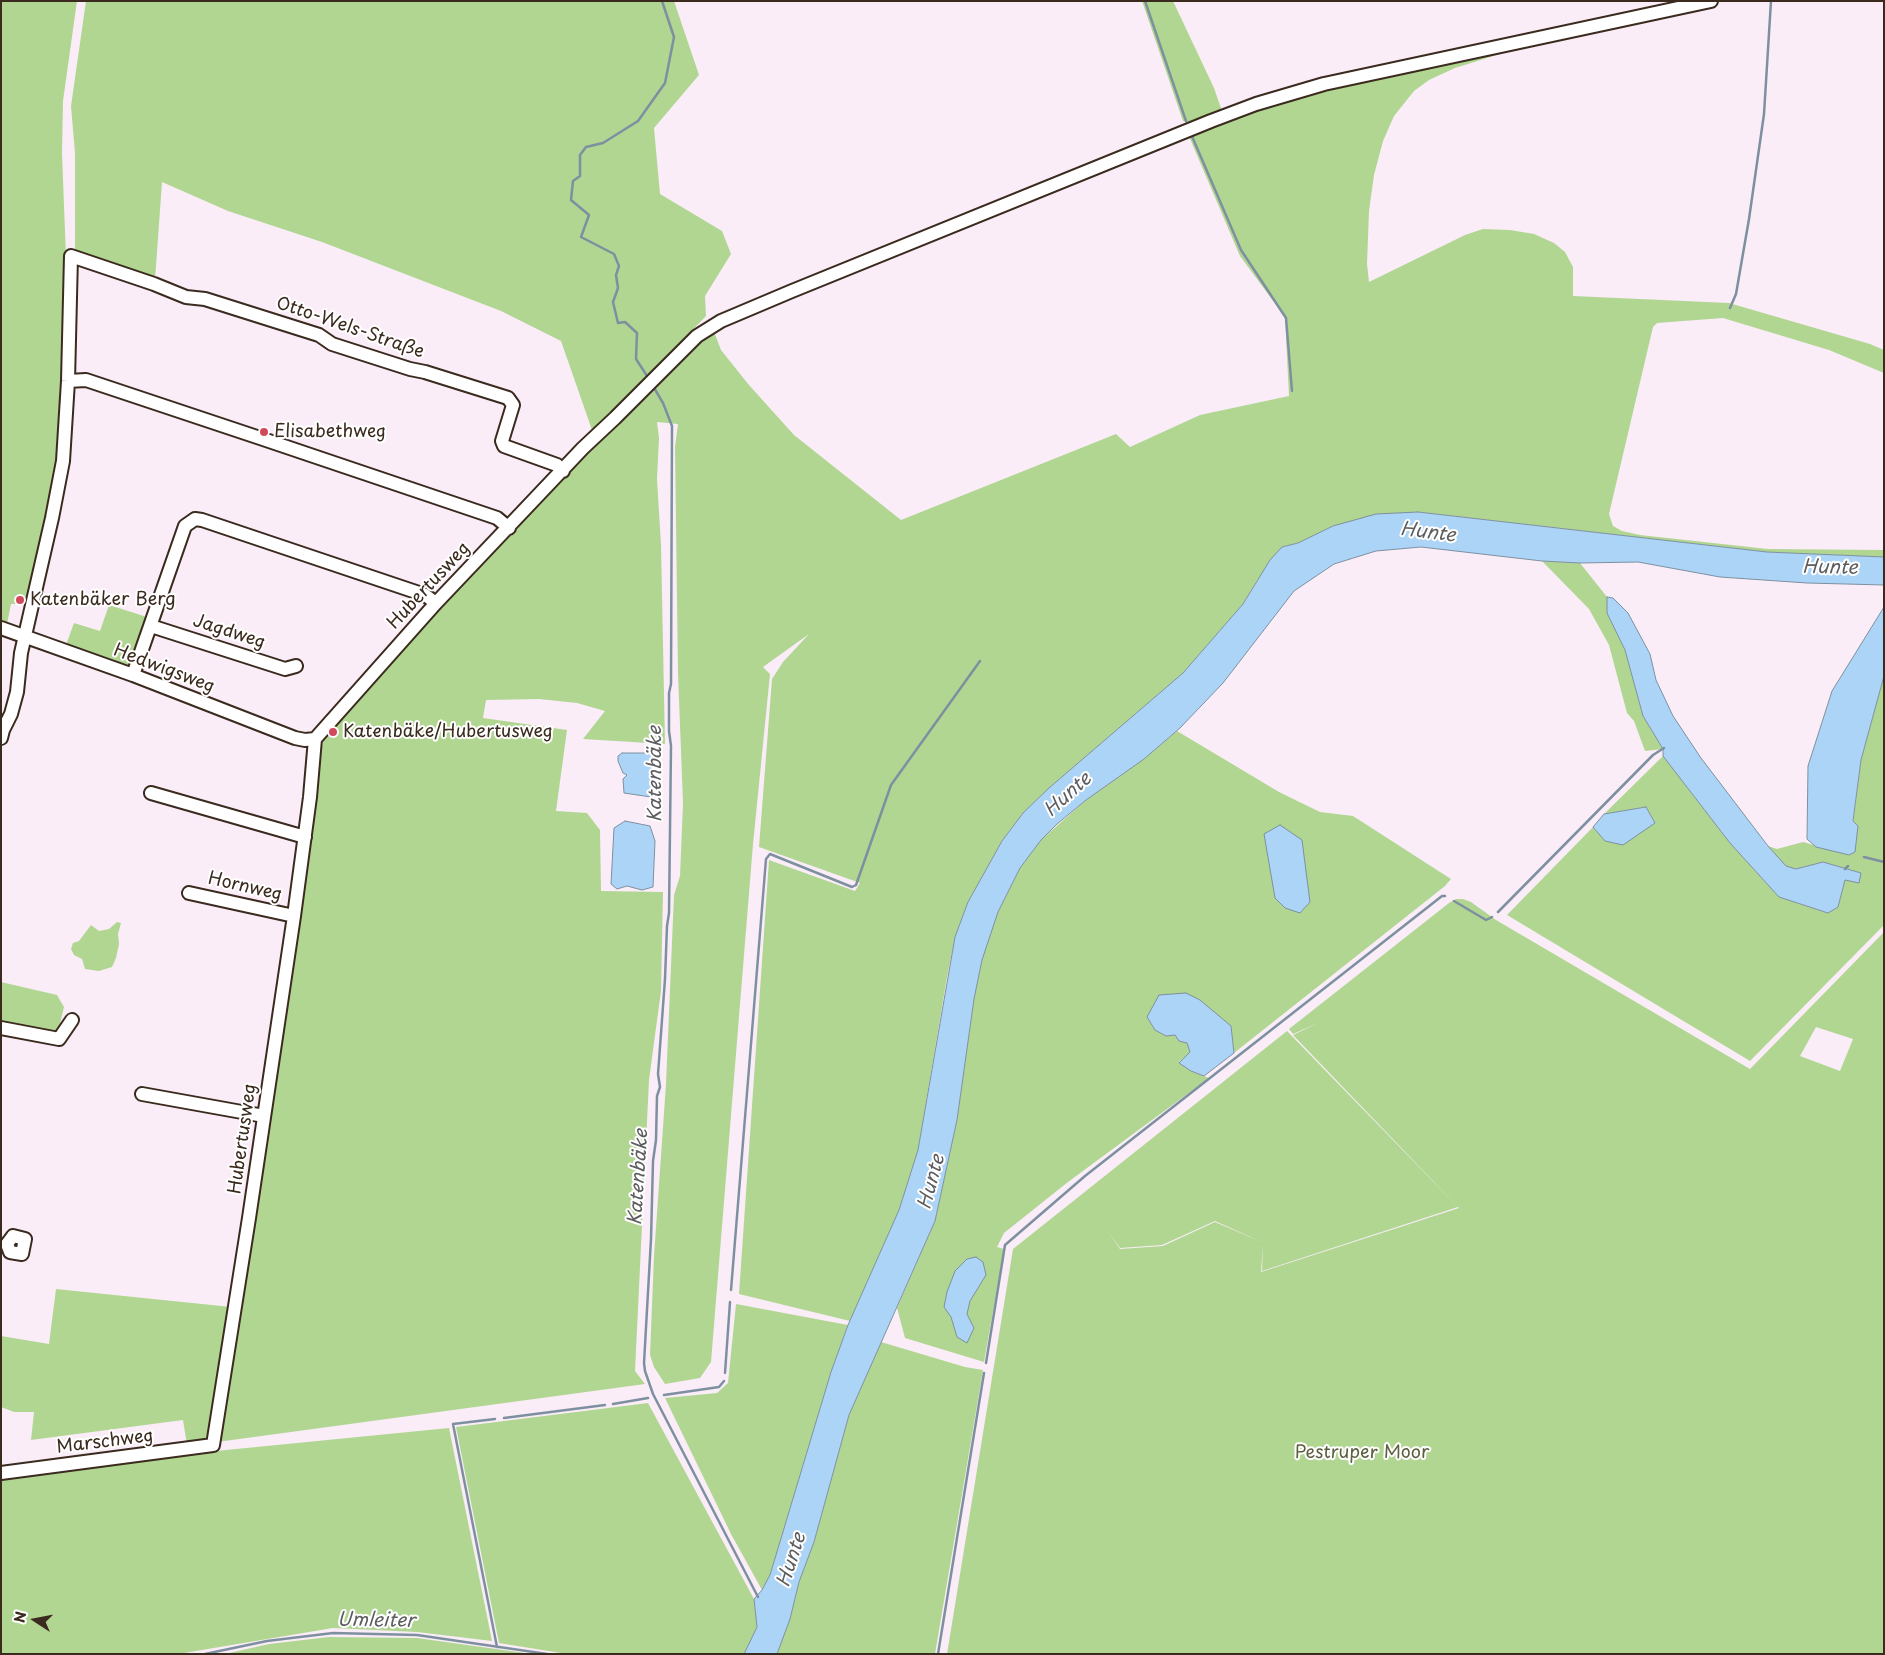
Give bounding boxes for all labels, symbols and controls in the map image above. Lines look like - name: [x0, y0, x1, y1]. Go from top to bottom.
- street label: Otto-Wels-Straße: [273, 293, 427, 363]
- place label: Elisabethweg: [274, 421, 386, 443]
- marker: Elisabethweg: [258, 426, 270, 438]
- water label: Hunte: [1399, 518, 1457, 548]
- street label: Hubertusweg: [383, 538, 475, 634]
- water label: Hunte: [1802, 556, 1858, 580]
- place label: Katenbäker Berg: [30, 589, 176, 611]
- marker: Katenbäker Berg: [14, 594, 26, 606]
- street label: Jagdweg: [190, 610, 268, 654]
- street label: Hedwigsweg: [110, 640, 218, 698]
- place label: Katenbäke/Hubertusweg: [343, 721, 553, 743]
- marker: Katenbäke/Hubertusweg: [327, 726, 339, 738]
- water label: Katenbäke: [645, 726, 667, 822]
- water label: Hunte: [1040, 768, 1096, 822]
- street label: Hornweg: [206, 868, 284, 906]
- street label: Hubertusweg: [225, 1082, 261, 1196]
- water label: Katenbäke: [624, 1128, 654, 1226]
- water label: Hunte: [914, 1152, 950, 1212]
- street label: Marschweg: [55, 1425, 155, 1459]
- park label: Pestruper Moor: [1295, 1442, 1429, 1464]
- water label: Hunte: [773, 1530, 811, 1590]
- north arrow: [10, 1595, 60, 1645]
- water label: Umleiter: [337, 1609, 415, 1633]
- text: N: [8, 1610, 31, 1624]

